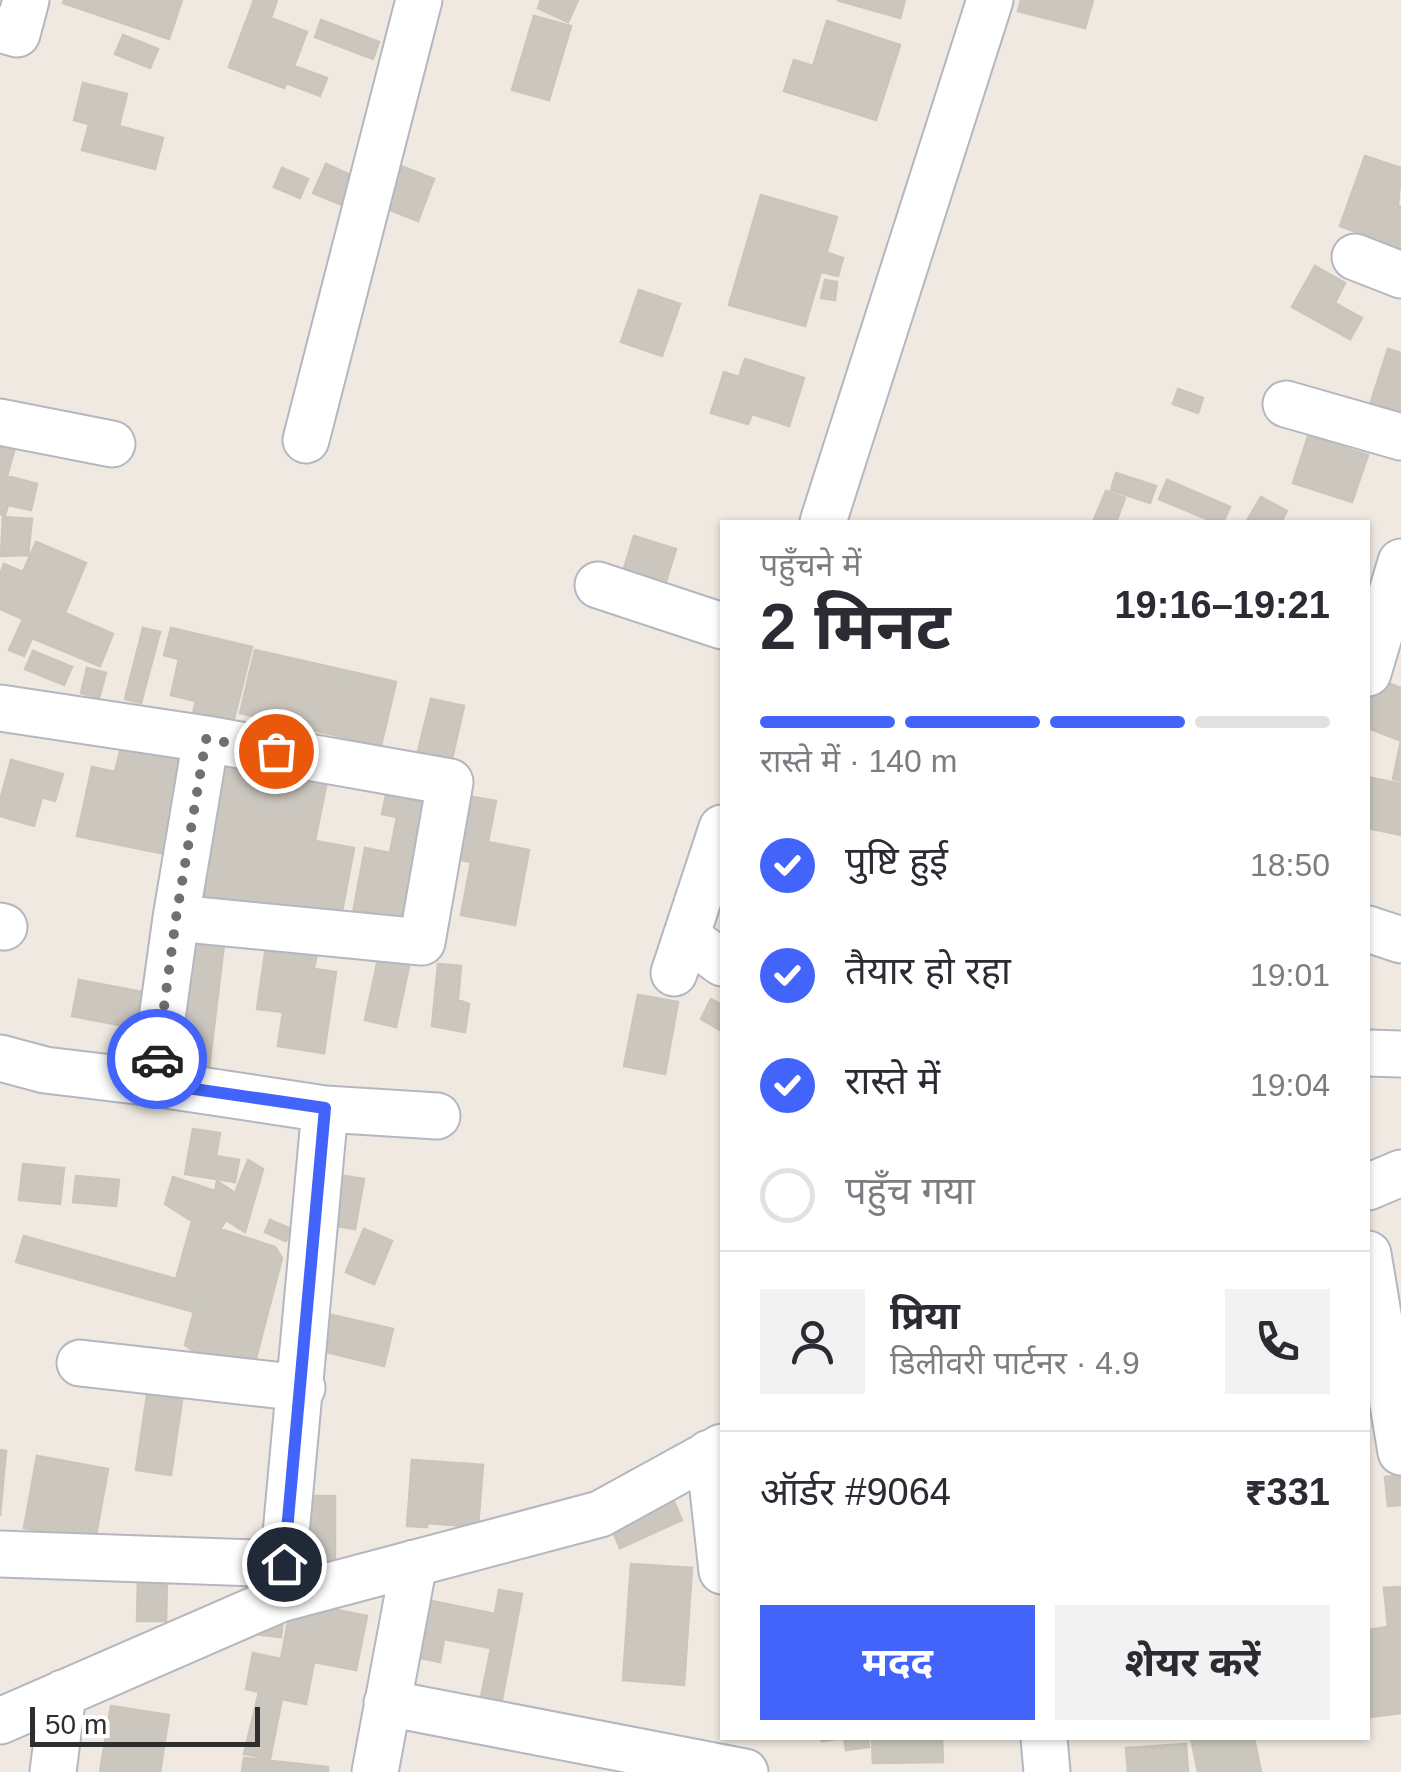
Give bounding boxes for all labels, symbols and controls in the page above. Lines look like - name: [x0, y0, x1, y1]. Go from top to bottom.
- text: पहुँचने में: [760, 547, 861, 583]
- text: 19:16–19:21: [1114, 584, 1330, 626]
- text: 2 मिनट: [760, 590, 951, 663]
- pin: [234, 709, 319, 794]
- icon: bag: [249, 724, 304, 779]
- text: रास्ते में · 140 m: [760, 743, 957, 779]
- icon: check: [760, 838, 815, 893]
- text: पुष्टि हुई: [845, 840, 948, 882]
- text: 18:50: [1250, 847, 1330, 883]
- icon: check: [760, 948, 815, 1003]
- text: तैयार हो रहा: [845, 950, 1011, 992]
- text: 19:01: [1250, 957, 1330, 993]
- courier: [107, 1009, 207, 1109]
- icon: car: [130, 1032, 185, 1087]
- icon: check: [760, 1058, 815, 1113]
- text: रास्ते में: [845, 1060, 940, 1102]
- text: 19:04: [1250, 1067, 1330, 1103]
- text: पहुँच गया: [845, 1170, 975, 1212]
- button: person: [760, 1289, 865, 1394]
- button: phone: [1225, 1289, 1330, 1394]
- text: प्रिया: [890, 1295, 960, 1337]
- text: डिलीवरी पार्टनर · 4.9: [890, 1345, 1140, 1381]
- text: ऑर्डर #9064: [760, 1471, 951, 1513]
- text: ₹331: [1245, 1471, 1330, 1513]
- pin: [242, 1522, 327, 1607]
- icon: home: [257, 1537, 312, 1592]
- button: मदद: [760, 1605, 1035, 1720]
- button: शेयर करें: [1055, 1605, 1330, 1720]
- scale bar: [30, 1702, 260, 1746]
- text: 50 m: [45, 1709, 107, 1740]

